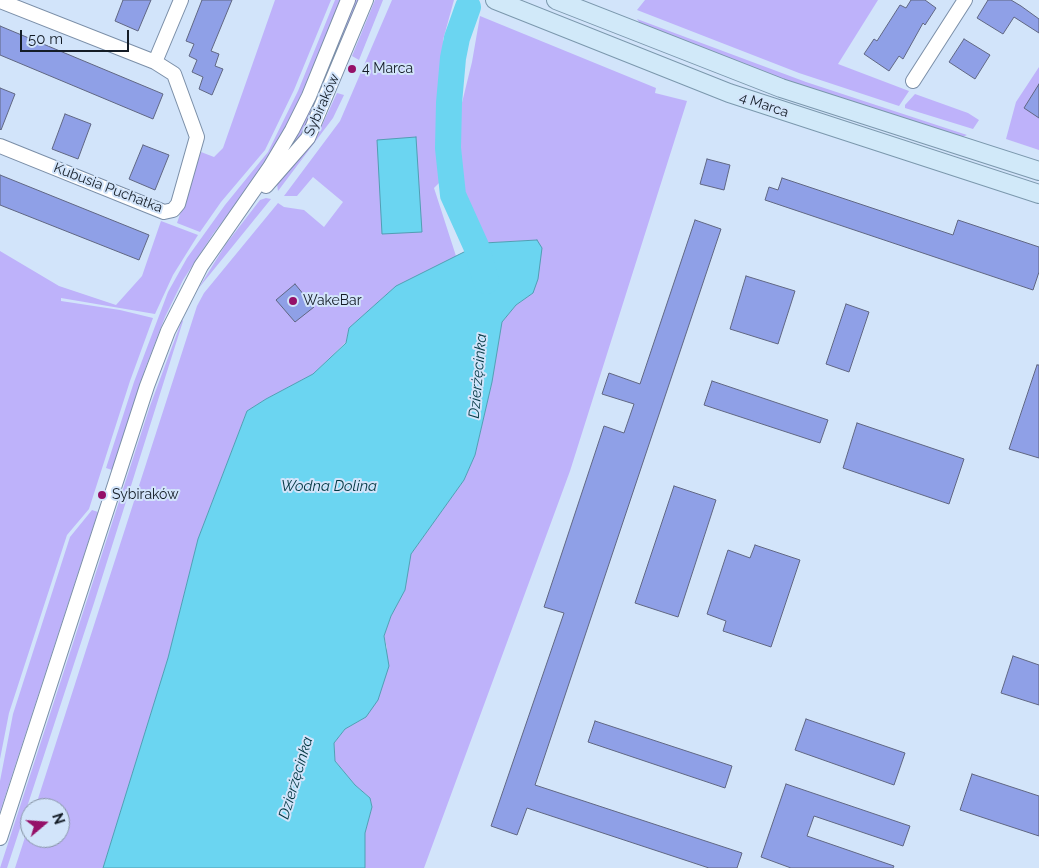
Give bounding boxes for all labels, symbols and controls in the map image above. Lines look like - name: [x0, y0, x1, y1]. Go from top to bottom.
- scale bar: [22, 20, 131, 52]
- text: 50 m: [28, 30, 63, 48]
- place label: 4 Marca: [362, 61, 413, 77]
- marker: 4 Marca: [346, 63, 358, 75]
- street label: Sybiraków: [301, 71, 343, 139]
- street label: 4 Marca: [737, 89, 791, 121]
- street label: Kubusia Puchatka: [51, 160, 165, 216]
- place label: WakeBar: [303, 293, 362, 309]
- marker: WakeBar: [287, 295, 299, 307]
- water label: Dzierżęcinka: [465, 333, 491, 419]
- water label: Wodna Dolina: [281, 477, 377, 495]
- place label: Sybiraków: [112, 487, 179, 503]
- marker: Sybiraków: [96, 489, 108, 501]
- water label: Dzierżęcinka: [275, 735, 317, 821]
- north arrow: [20, 798, 70, 848]
- text: N: [49, 811, 68, 826]

